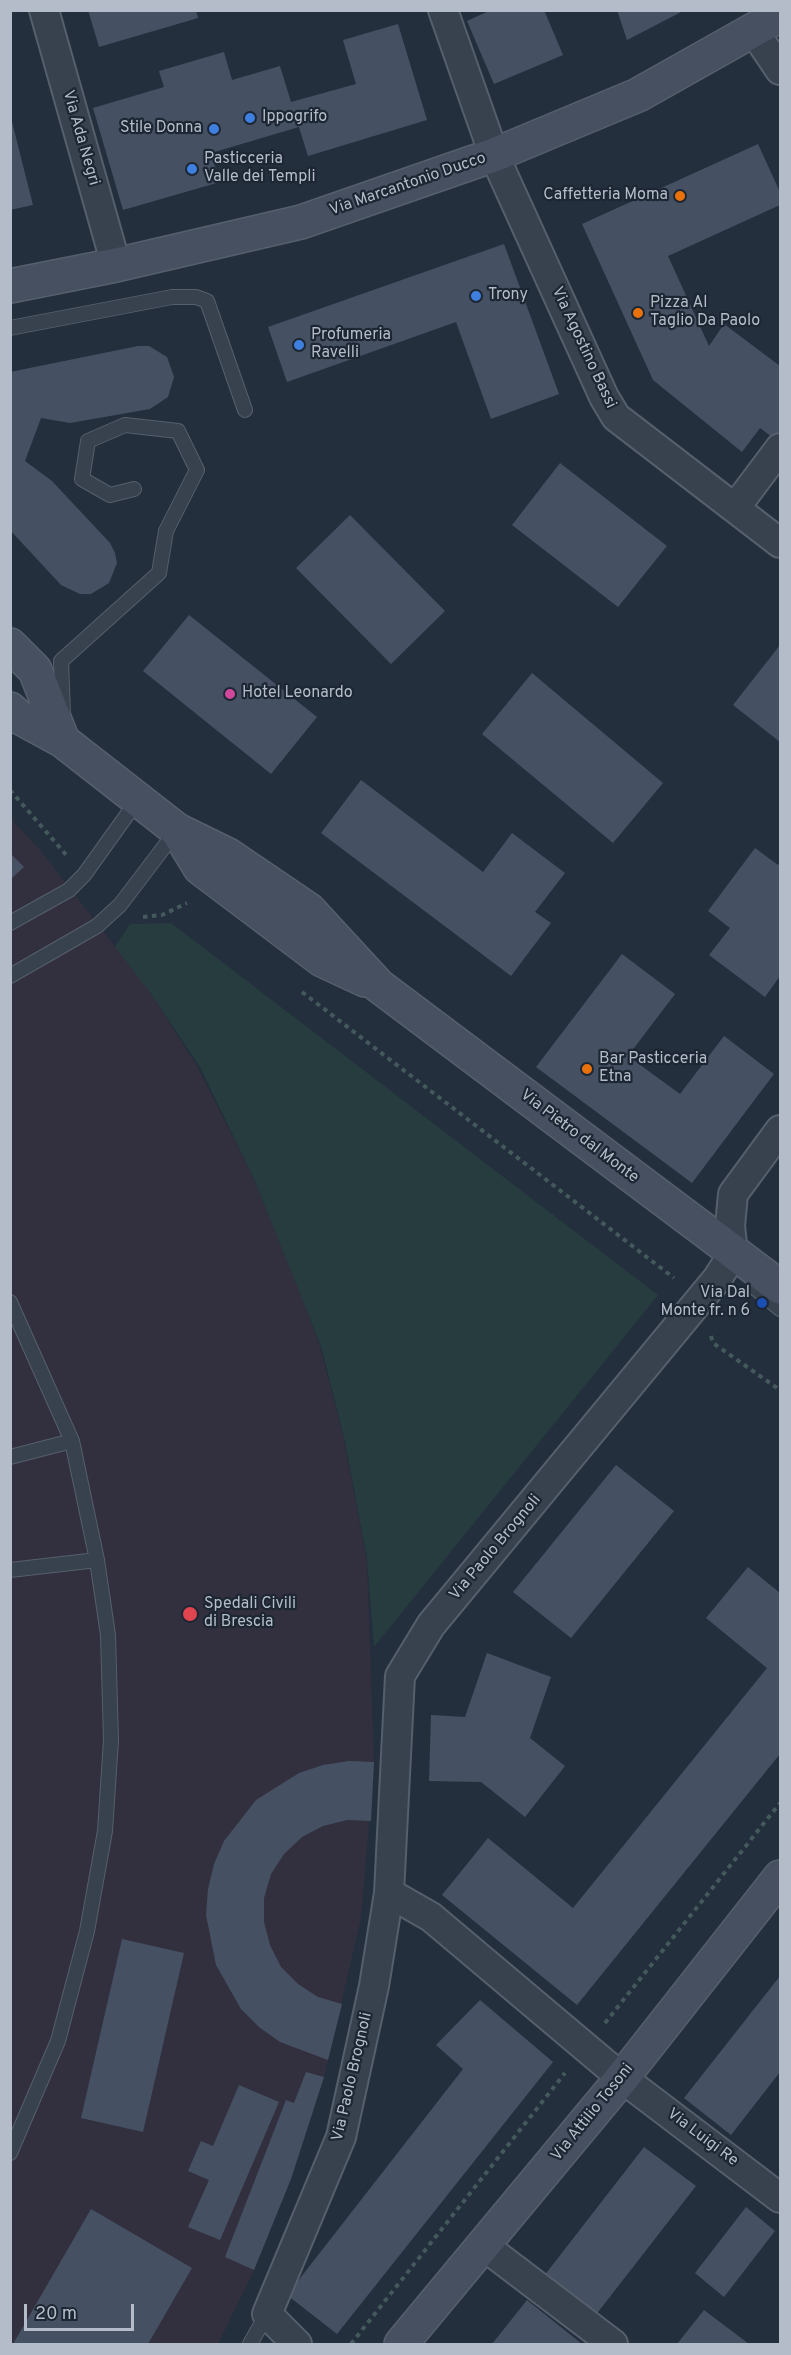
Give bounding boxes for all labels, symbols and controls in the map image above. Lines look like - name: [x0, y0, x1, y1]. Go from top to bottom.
- street label: Via Ada Negri: [57, 88, 103, 188]
- place label: Ippogrifo: [262, 108, 327, 128]
- marker: Ippogrifo: [243, 111, 257, 125]
- place label: Stile Donna: [120, 119, 202, 139]
- marker: Stile Donna: [207, 122, 221, 136]
- street label: Via Marcantonio Ducco: [327, 149, 489, 221]
- place label: Pasticceria Valle dei Templi: [204, 150, 316, 188]
- marker: Pasticceria Valle dei Templi: [185, 162, 199, 176]
- place label: Caffetteria Moma: [543, 186, 668, 206]
- marker: Caffetteria Moma: [673, 189, 687, 203]
- street label: Via Agostino Bassi: [546, 284, 620, 412]
- place label: Trony: [488, 286, 528, 306]
- marker: Trony: [469, 289, 483, 303]
- place label: Pizza Al Taglio Da Paolo: [650, 294, 760, 332]
- marker: Pizza Al Taglio Da Paolo: [631, 306, 645, 320]
- place label: Profumeria Ravelli: [311, 326, 391, 364]
- marker: Profumeria Ravelli: [292, 338, 306, 352]
- place label: Hotel Leonardo: [242, 684, 353, 704]
- marker: Hotel Leonardo: [223, 687, 237, 701]
- place label: Bar Pasticceria Etna: [599, 1050, 707, 1088]
- marker: Bar Pasticceria Etna: [580, 1062, 594, 1076]
- street label: Via Pietro dal Monte: [516, 1086, 642, 1188]
- place label: Via Dal Monte fr. n 6: [660, 1284, 750, 1322]
- marker: Via Dal Monte fr. n 6: [755, 1296, 769, 1310]
- street label: Via Paolo Brognoli: [446, 1491, 546, 1605]
- place label: Spedali Civili di Brescia: [204, 1595, 296, 1633]
- marker: Spedali Civili di Brescia: [181, 1605, 199, 1623]
- street label: Via Paolo Brognoli: [329, 2011, 377, 2143]
- street label: Via Attilio Tosoni: [548, 2060, 638, 2166]
- street label: Via Luigi Re: [663, 2105, 741, 2171]
- scale bar: [27, 2292, 136, 2330]
- text: 20 m: [35, 2303, 77, 2326]

